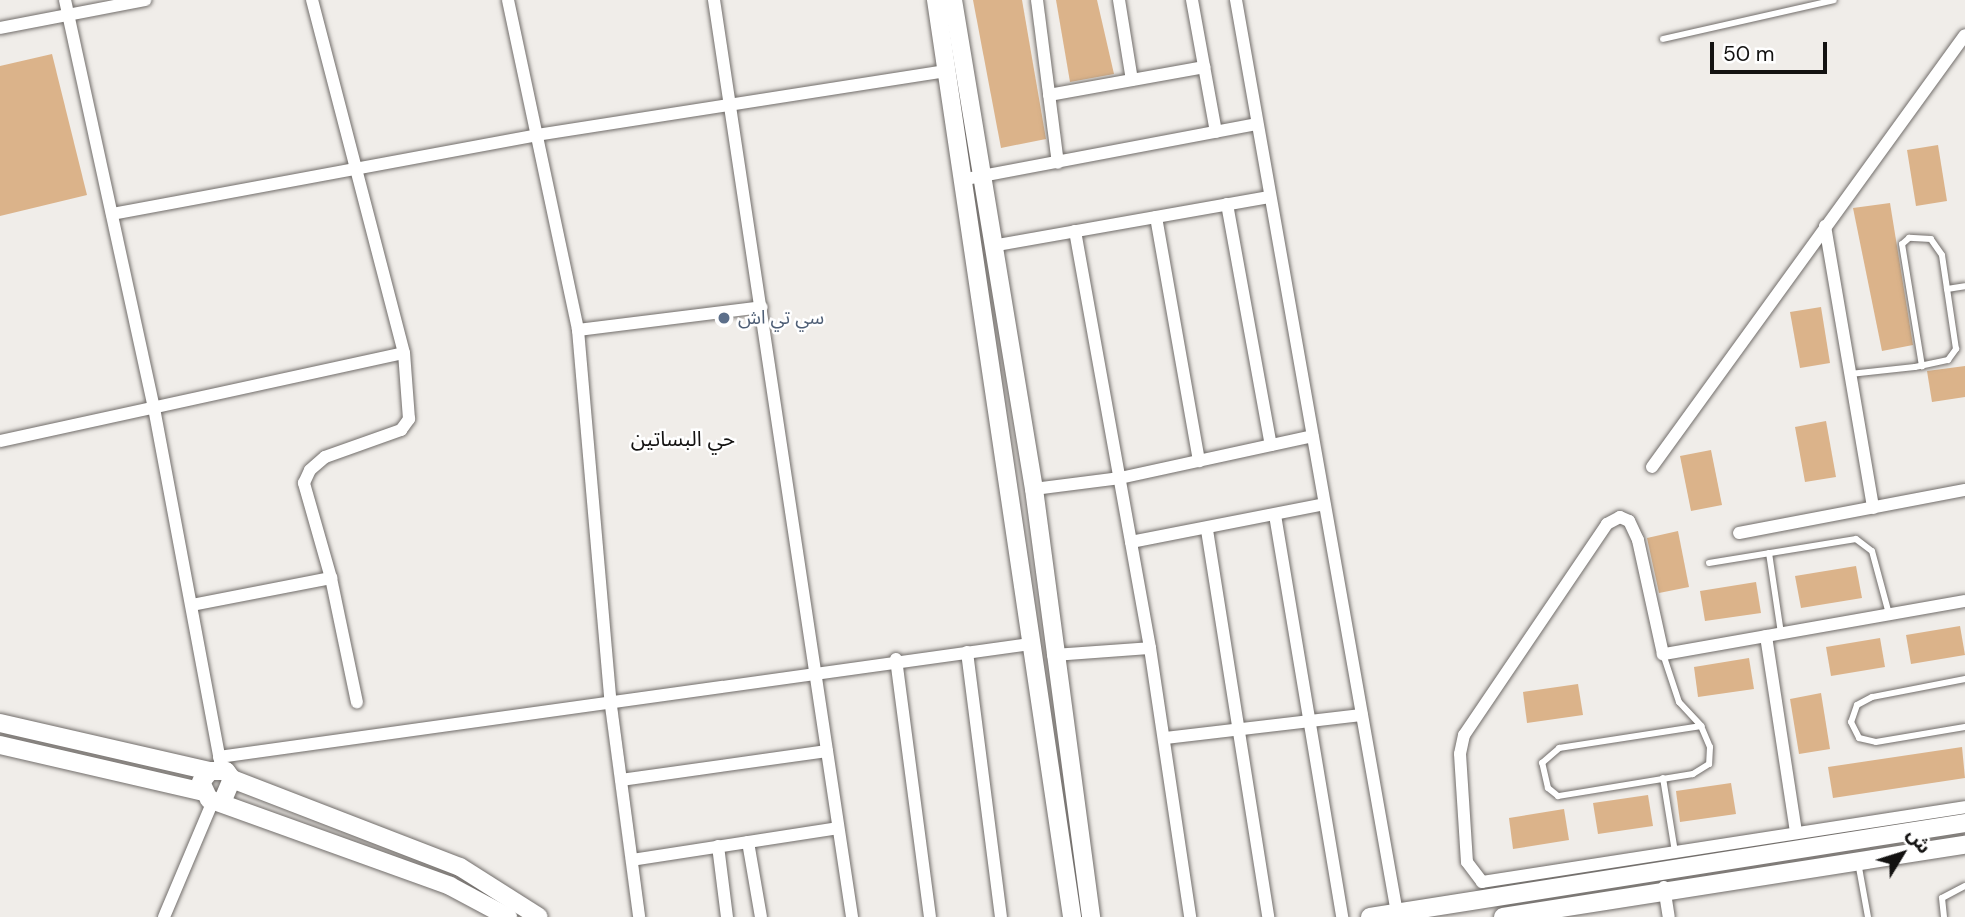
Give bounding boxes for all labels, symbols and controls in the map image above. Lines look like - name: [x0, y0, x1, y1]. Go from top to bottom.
- scale bar: [1713, 28, 1830, 72]
- text: 50 m: [1723, 40, 1774, 68]
- place label: سي تي اش: [738, 307, 824, 329]
- marker: سي تي اش: [716, 310, 732, 326]
- district label: حي البساتين: [631, 426, 735, 452]
- north arrow: [1867, 819, 1937, 889]
- text: ش: [1901, 823, 1937, 859]

